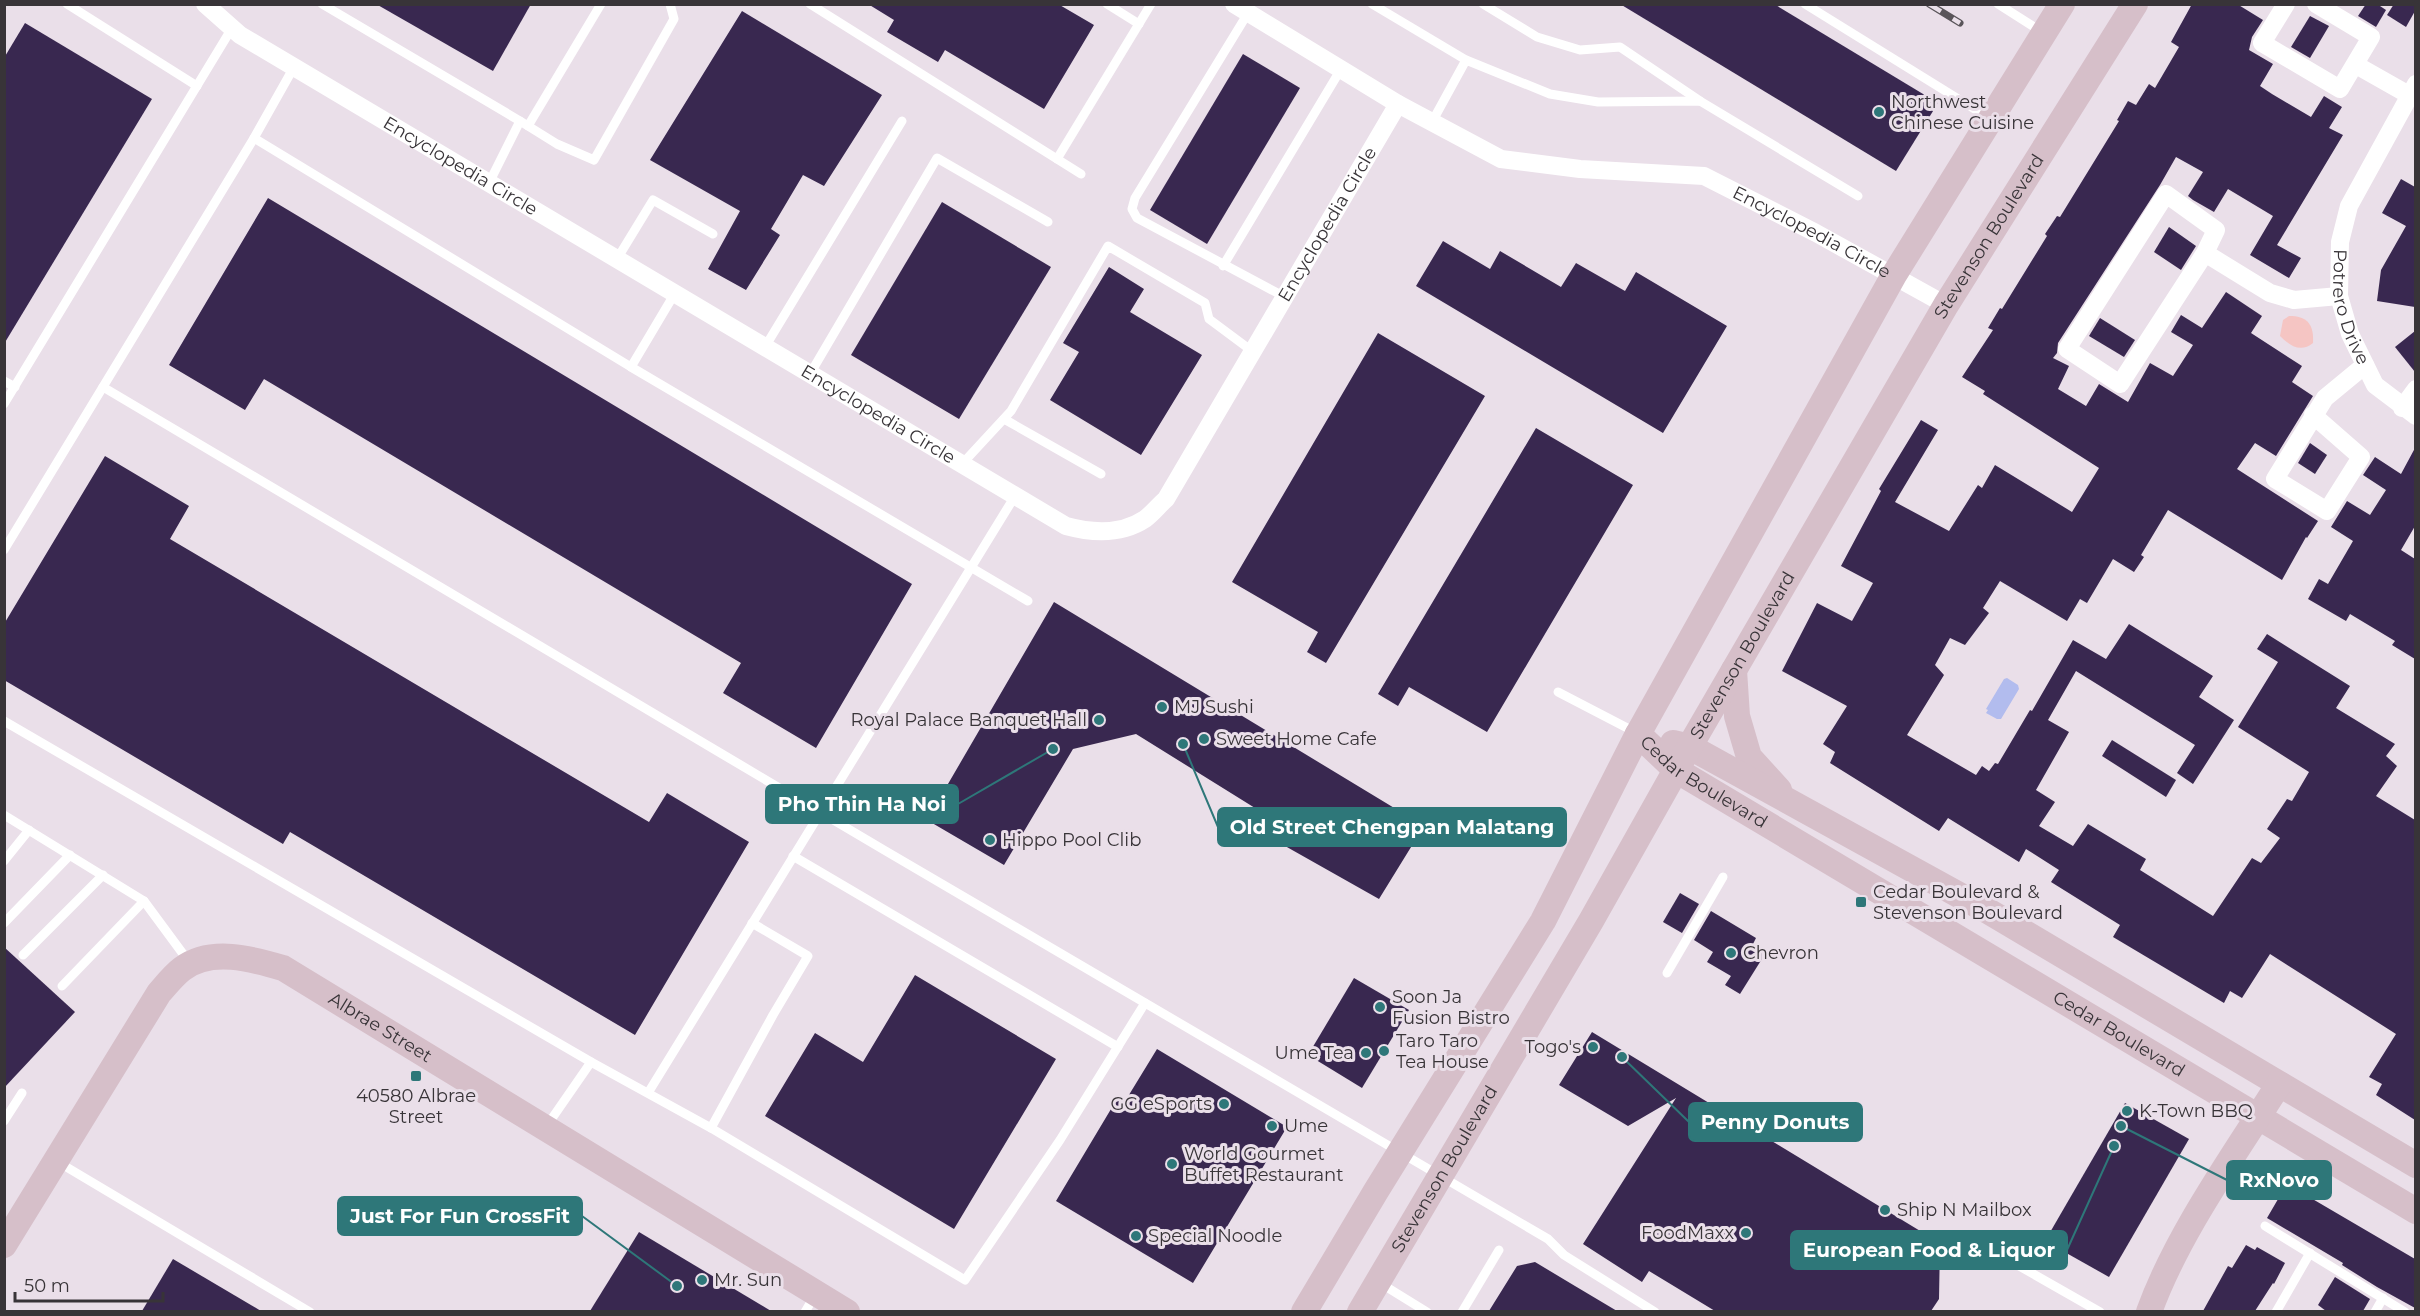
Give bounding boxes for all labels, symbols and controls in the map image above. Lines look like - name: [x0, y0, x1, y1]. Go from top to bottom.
- place label: Northwest Chinese Cuisine: [1891, 91, 2034, 134]
- marker: Northwest Chinese Cuisine: [1872, 105, 1886, 119]
- street label: Encyclopedia Circle: [379, 112, 542, 220]
- street label: Encyclopedia Circle: [1273, 143, 1381, 306]
- street label: Stevenson Boulevard: [1929, 150, 2049, 323]
- street label: Encyclopedia Circle: [1729, 181, 1895, 283]
- street label: Potrero Drive: [2328, 249, 2374, 368]
- street label: Encyclopedia Circle: [797, 360, 959, 469]
- street label: Stevenson Boulevard: [1685, 568, 1800, 743]
- place label: MJ Sushi: [1174, 696, 1254, 718]
- marker: MJ Sushi: [1155, 700, 1169, 714]
- place label: Royal Palace Banquet Hall: [851, 709, 1087, 731]
- marker: Royal Palace Banquet Hall: [1092, 713, 1106, 727]
- place label: Sweet Home Cafe: [1216, 728, 1377, 750]
- street label: Cedar Boulevard: [1636, 731, 1771, 833]
- marker: Sweet Home Cafe: [1197, 732, 1211, 746]
- callout: Pho Thin Ha Noi: [766, 785, 958, 823]
- text: Pho Thin Ha Noi: [778, 792, 946, 816]
- callout: Old Street Chengpan Malatang: [1218, 808, 1566, 846]
- text: Old Street Chengpan Malatang: [1230, 815, 1554, 839]
- place label: Hippo Pool Clib: [1002, 829, 1141, 851]
- marker: Hippo Pool Clib: [983, 833, 997, 847]
- place label: Cedar Boulevard & Stevenson Boulevard: [1873, 881, 2063, 924]
- marker: Cedar Boulevard & Stevenson Boulevard: [1854, 895, 1868, 909]
- place label: Chevron: [1743, 942, 1819, 964]
- marker: Chevron: [1724, 946, 1738, 960]
- place label: Soon Ja Fusion Bistro: [1392, 986, 1510, 1029]
- street label: Cedar Boulevard: [2049, 986, 2189, 1082]
- street label: Albrae Street: [325, 987, 436, 1067]
- marker: Soon Ja Fusion Bistro: [1373, 1000, 1387, 1014]
- place label: Taro Taro Tea House: [1396, 1030, 1489, 1073]
- place label: Togo's: [1525, 1036, 1581, 1058]
- marker: Togo's: [1586, 1040, 1600, 1054]
- place label: Ume Tea: [1274, 1042, 1354, 1064]
- marker: Taro Taro Tea House: [1377, 1044, 1391, 1058]
- marker: Ume Tea: [1359, 1046, 1373, 1060]
- marker: 40580 Albrae Street: [409, 1069, 423, 1083]
- street label: Stevenson Boulevard: [1387, 1082, 1502, 1256]
- place label: 40580 Albrae Street: [356, 1085, 476, 1128]
- place label: GG eSports: [1110, 1093, 1212, 1115]
- marker: GG eSports: [1217, 1097, 1231, 1111]
- place label: K-Town BBQ: [2139, 1100, 2253, 1122]
- callout: Penny Donuts: [1689, 1103, 1862, 1141]
- marker: K-Town BBQ: [2120, 1104, 2134, 1118]
- text: Penny Donuts: [1701, 1110, 1850, 1134]
- place label: Ume: [1284, 1115, 1328, 1137]
- marker: Ume: [1265, 1119, 1279, 1133]
- place label: World Gourmet Buffet Restaurant: [1184, 1143, 1344, 1186]
- marker: World Gourmet Buffet Restaurant: [1165, 1157, 1179, 1171]
- callout: RxNovo: [2227, 1161, 2331, 1199]
- text: RxNovo: [2239, 1168, 2319, 1192]
- callout: Just For Fun CrossFit: [338, 1197, 582, 1235]
- place label: Ship N Mailbox: [1897, 1199, 2032, 1221]
- marker: Ship N Mailbox: [1878, 1203, 1892, 1217]
- text: Just For Fun CrossFit: [349, 1204, 570, 1228]
- place label: FoodMaxx: [1641, 1222, 1734, 1244]
- place label: Special Noodle: [1148, 1225, 1282, 1247]
- marker: FoodMaxx: [1739, 1226, 1753, 1240]
- marker: Special Noodle: [1129, 1229, 1143, 1243]
- callout: European Food & Liquor: [1791, 1231, 2067, 1269]
- text: European Food & Liquor: [1803, 1238, 2056, 1262]
- scale bar: [15, 1265, 164, 1303]
- place label: Mr. Sun: [714, 1269, 782, 1291]
- marker: Mr. Sun: [695, 1273, 709, 1287]
- text: 50 m: [24, 1275, 70, 1297]

